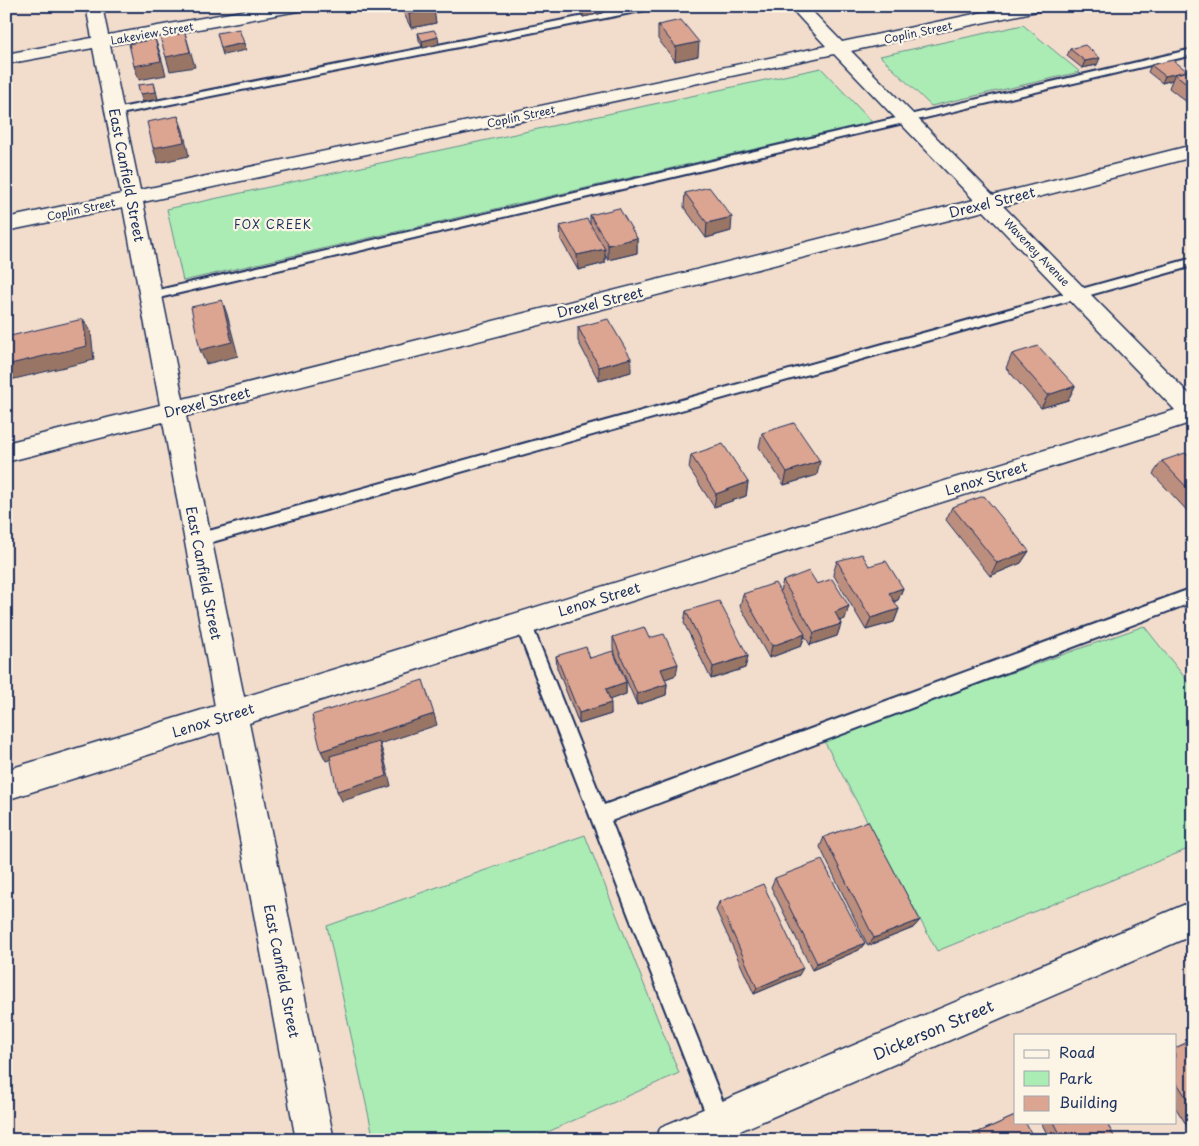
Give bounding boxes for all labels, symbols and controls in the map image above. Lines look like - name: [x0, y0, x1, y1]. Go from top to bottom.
- street label: Coplin Street: [882, 16, 954, 48]
- street label: Lakeview Street: [109, 17, 195, 49]
- street label: Coplin Street: [485, 100, 557, 132]
- street label: East Canfield Street: [104, 106, 150, 244]
- street label: Drexel Street: [947, 181, 1038, 223]
- street label: Coplin Street: [45, 193, 117, 225]
- street label: Waveney Avenue: [1000, 214, 1074, 290]
- district label: FOX CREEK: [234, 215, 312, 233]
- street label: Drexel Street: [555, 281, 646, 323]
- street label: Drexel Street: [162, 381, 253, 423]
- street label: Lenox Street: [942, 455, 1030, 500]
- street label: East Canfield Street: [181, 504, 227, 642]
- street label: Lenox Street: [555, 576, 643, 621]
- street label: Lenox Street: [169, 697, 257, 742]
- street label: East Canfield Street: [259, 902, 305, 1040]
- street label: Dickerson Street: [869, 993, 998, 1065]
- legend: [1014, 1034, 1176, 1124]
- text: Road: [1059, 1040, 1095, 1063]
- text: Park: [1059, 1066, 1093, 1089]
- text: Building: [1059, 1090, 1118, 1113]

